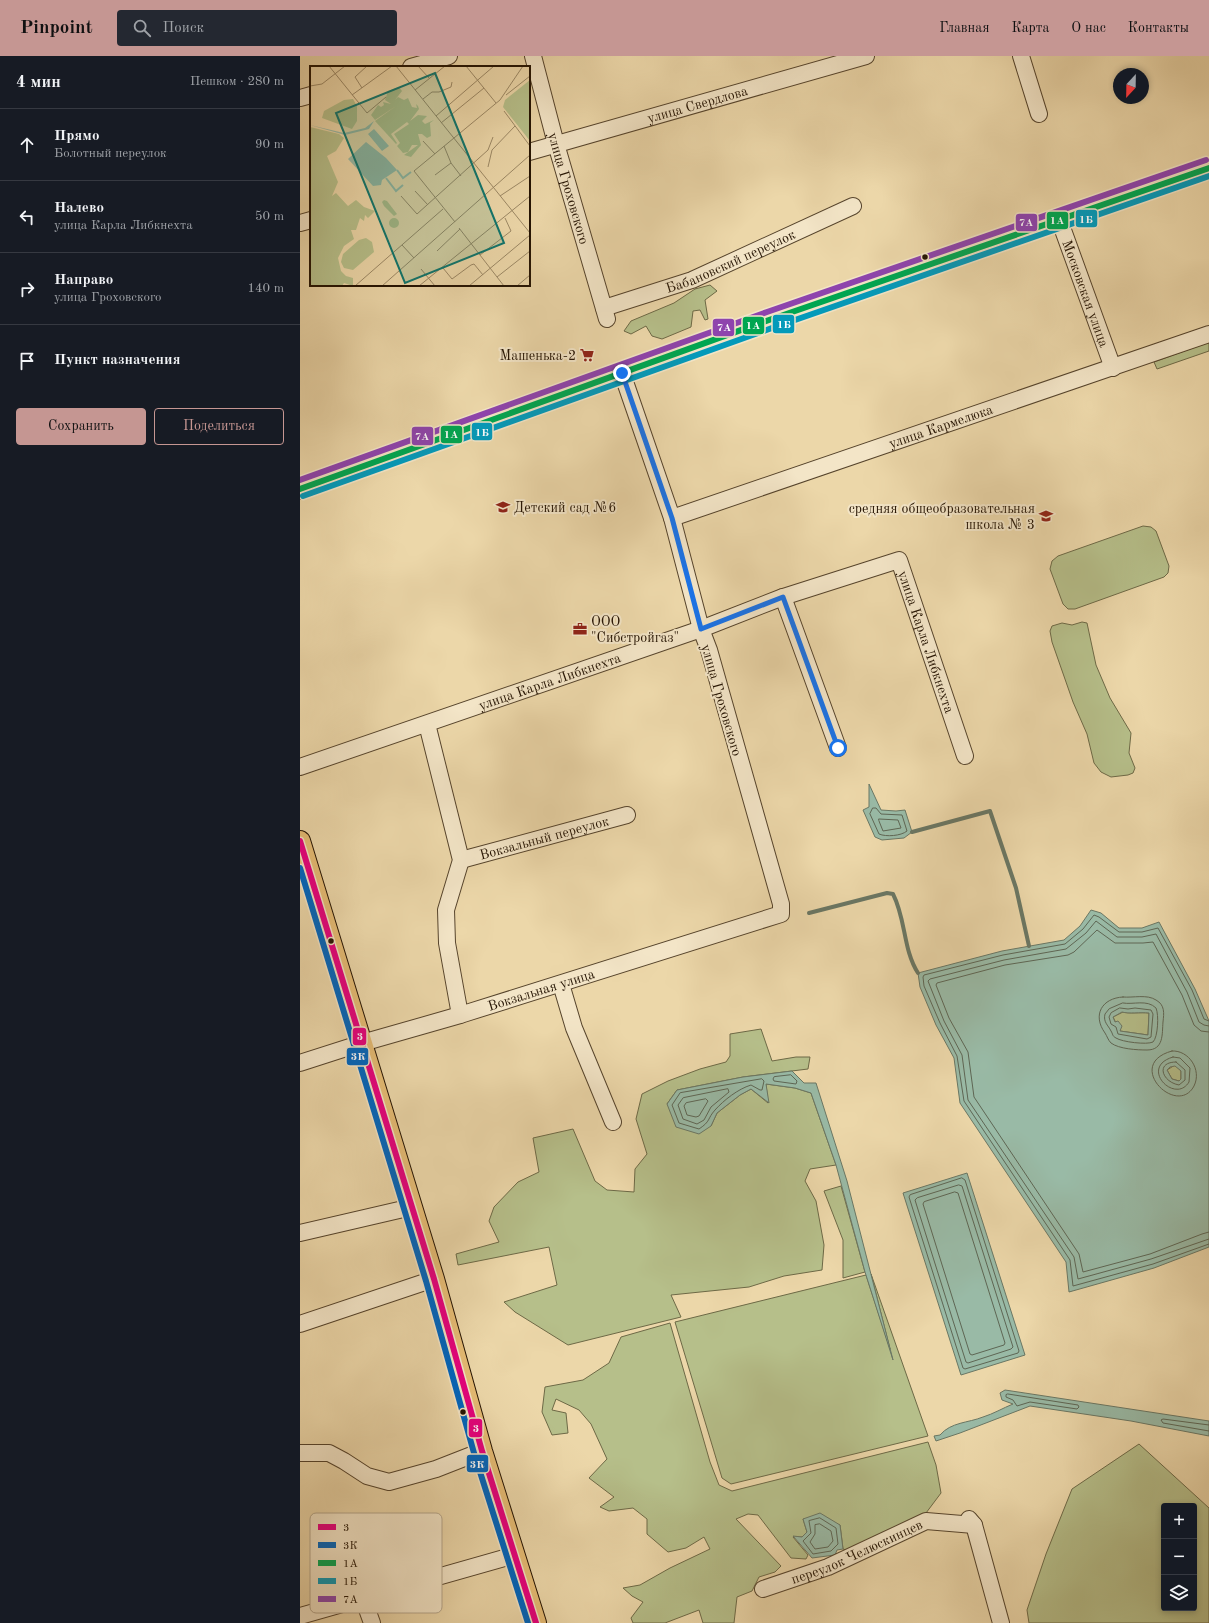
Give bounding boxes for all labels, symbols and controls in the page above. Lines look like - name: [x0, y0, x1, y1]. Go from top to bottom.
- search box: [117, 10, 397, 46]
- icon: search: [131, 17, 153, 39]
- text: Pinpoint: [20, 19, 93, 38]
- text: Поиск: [163, 21, 204, 36]
- text: Главная: [939, 21, 989, 35]
- text: Карта: [1011, 21, 1049, 35]
- text: О нас: [1071, 21, 1106, 35]
- text: Контакты: [1128, 21, 1189, 35]
- inset map: [310, 66, 530, 286]
- north arrow: [1113, 68, 1149, 104]
- text: 4 мин: [16, 74, 61, 91]
- text: Пешком · 280 m: [190, 75, 284, 88]
- street label: улица Свердлова: [646, 84, 749, 126]
- text: Прямо: [54, 129, 100, 144]
- street label: улица Гроховского: [545, 131, 591, 246]
- icon: ahead: [16, 134, 38, 156]
- text: 90 m: [255, 138, 284, 151]
- text: Болотный переулок: [54, 147, 167, 160]
- text: Налево: [54, 201, 104, 216]
- icon: left: [16, 206, 38, 228]
- line badge: 1Б: [1075, 209, 1098, 228]
- text: 50 m: [255, 210, 284, 223]
- line badge: 1А: [1046, 211, 1069, 230]
- line badge: 7А: [1015, 213, 1038, 232]
- text: 1Б: [1079, 215, 1093, 226]
- text: 1А: [1050, 216, 1065, 227]
- text: 7А: [1019, 218, 1034, 229]
- text: улица Карла Либкнехта: [54, 219, 193, 232]
- street label: Бабановский переулок: [664, 228, 798, 296]
- street label: Московская улица: [1059, 238, 1111, 349]
- unlabelled marker: [920, 252, 930, 262]
- text: Направо: [54, 273, 113, 288]
- icon: right: [16, 278, 38, 300]
- text: 140 m: [247, 282, 284, 295]
- text: улица Гроховского: [54, 291, 161, 304]
- line badge: 1Б: [772, 314, 795, 334]
- line badge: 1А: [742, 316, 765, 335]
- line badge: 7А: [712, 318, 735, 337]
- text: 1Б: [777, 320, 791, 331]
- text: 1А: [746, 321, 761, 332]
- text: 7А: [717, 323, 732, 334]
- supermarket icon: Машенька-2: [579, 347, 595, 363]
- place label: Машенька-2: [500, 349, 576, 363]
- icon: arrive: [16, 350, 38, 372]
- text: Пункт назначения: [54, 353, 181, 368]
- route end: [613, 364, 631, 382]
- street label: улица Кармелюка: [887, 403, 995, 451]
- button: Сохранить: [16, 408, 146, 445]
- button: Поделиться: [154, 408, 284, 445]
- line badge: 1Б: [471, 422, 493, 441]
- line badge: 1А: [440, 425, 463, 444]
- line badge: 7А: [411, 426, 434, 446]
- text: 1Б: [475, 428, 489, 439]
- text: 1А: [444, 430, 459, 441]
- text: 7А: [415, 432, 430, 443]
- school or university icon: Детский сад №6: [495, 499, 511, 515]
- place label: Детский сад №6: [514, 501, 616, 515]
- place label: средняя общеобразовательная школа № 3: [849, 502, 1035, 532]
- school or university icon: средняя общеобразовательная школа № 3: [1038, 508, 1054, 524]
- street label: улица Карла Либкнехта: [895, 569, 956, 715]
- place label: ООО "Сибстройгаз": [591, 615, 679, 645]
- office icon: ООО "Сибстройгаз": [572, 621, 588, 637]
- street label: улица Гроховского: [698, 643, 744, 758]
- street label: улица Карла Либкнехта: [477, 651, 623, 713]
- route start: [829, 739, 847, 757]
- street label: Вокзальный переулок: [478, 814, 611, 863]
- unlabelled marker: [326, 936, 336, 946]
- street label: Вокзальная улица: [486, 967, 597, 1014]
- line badge: 3: [352, 1027, 367, 1046]
- text: 3: [357, 1032, 363, 1043]
- line badge: 3К: [346, 1047, 369, 1066]
- text: 3К: [351, 1052, 365, 1063]
- unlabelled marker: [458, 1407, 468, 1417]
- line badge: 3: [468, 1418, 483, 1438]
- text: 3: [473, 1424, 479, 1435]
- line badge: 3К: [466, 1454, 489, 1473]
- text: 3К: [470, 1460, 484, 1471]
- map controls: [1161, 1503, 1197, 1611]
- button: +: [1161, 1503, 1197, 1539]
- legend: [310, 1513, 442, 1613]
- street label: переулок Челюскинцев: [790, 1518, 925, 1587]
- text: 3: [343, 1523, 349, 1534]
- button: −: [1161, 1539, 1197, 1575]
- text: 3К: [343, 1541, 357, 1552]
- text: 1А: [343, 1559, 358, 1570]
- button: layers: [1161, 1575, 1197, 1611]
- text: 1Б: [343, 1577, 357, 1588]
- text: 7А: [343, 1595, 358, 1606]

